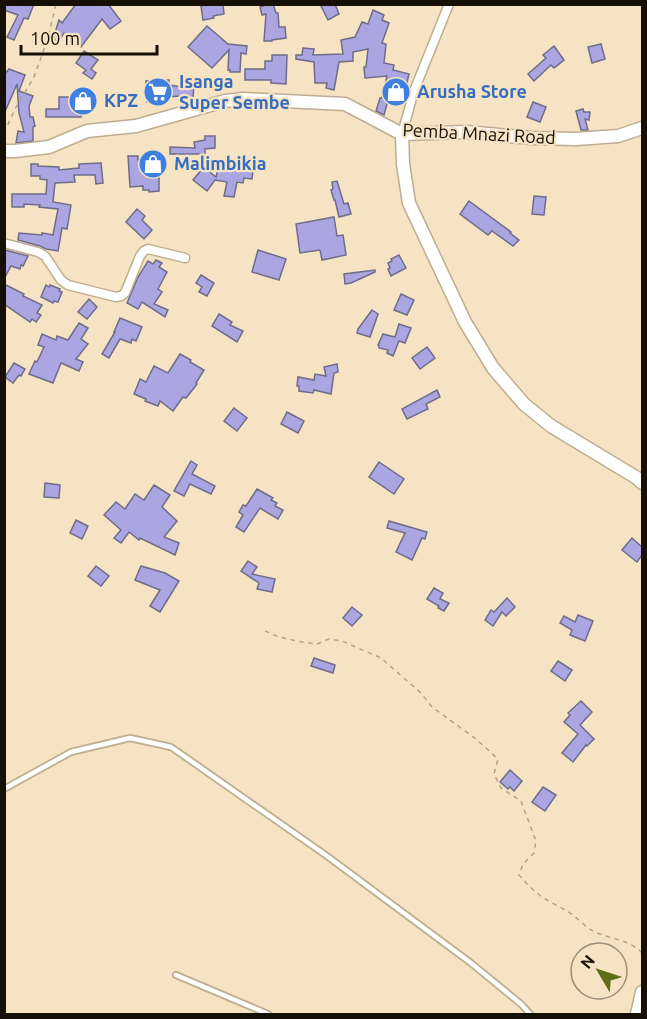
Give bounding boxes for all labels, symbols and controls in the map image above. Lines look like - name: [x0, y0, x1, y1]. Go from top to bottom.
- scale bar: [21, 18, 158, 56]
- text: 100 m: [30, 28, 80, 48]
- place label: Isanga Super Sembe: [179, 71, 290, 112]
- supermarket icon: Isanga Super Sembe: [142, 76, 174, 108]
- shop icon: Arusha Store: [380, 76, 412, 108]
- place label: Arusha Store: [417, 81, 527, 101]
- shop icon: KPZ: [67, 85, 99, 117]
- place label: KPZ: [104, 90, 138, 110]
- street label: Pemba Mnazi Road: [402, 119, 556, 147]
- shop icon: Malimbikia: [137, 148, 169, 180]
- place label: Malimbikia: [174, 153, 266, 173]
- north arrow: [569, 941, 629, 1001]
- text: N: [577, 951, 598, 972]

